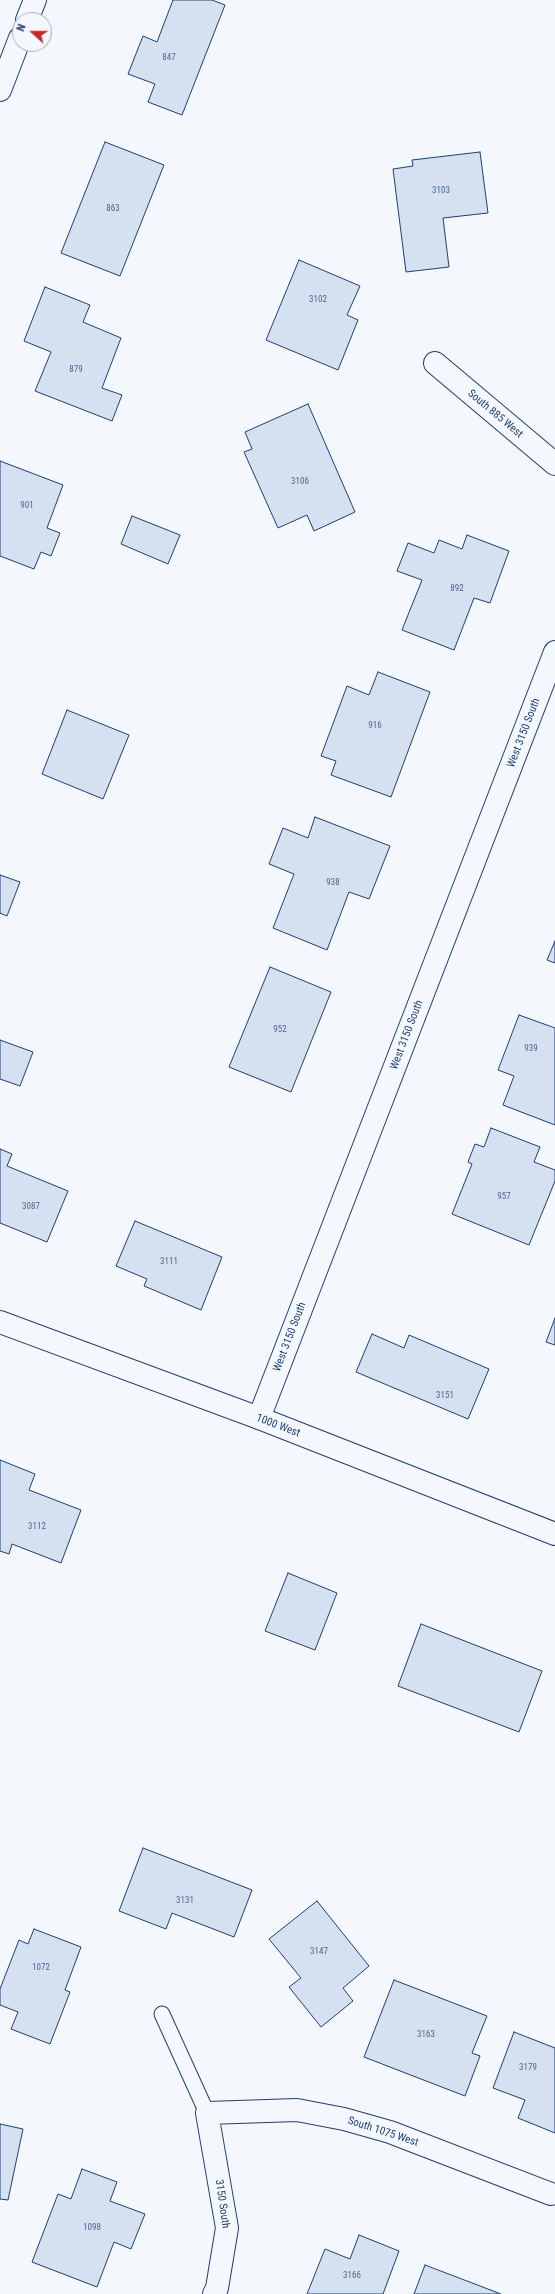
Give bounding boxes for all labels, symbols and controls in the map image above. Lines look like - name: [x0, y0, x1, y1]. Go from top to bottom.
- north arrow: [12, 12, 52, 52]
- text: N: [14, 22, 29, 33]
- house number: 847: [162, 53, 176, 63]
- house number: 3103: [432, 186, 450, 196]
- house number: 863: [106, 204, 120, 214]
- house number: 3102: [309, 295, 327, 305]
- house number: 879: [69, 365, 83, 375]
- street label: South 885 West: [465, 387, 525, 441]
- house number: 3106: [291, 477, 309, 487]
- house number: 901: [20, 501, 34, 511]
- house number: 892: [450, 584, 464, 594]
- street label: West 3150 South: [505, 696, 543, 770]
- house number: 916: [368, 721, 382, 731]
- house number: 938: [326, 878, 340, 888]
- street label: West 3150 South: [388, 998, 426, 1072]
- house number: 952: [273, 1025, 287, 1035]
- house number: 939: [524, 1044, 538, 1054]
- house number: 957: [497, 1192, 511, 1202]
- house number: 3087: [22, 1202, 40, 1212]
- house number: 3111: [160, 1257, 178, 1267]
- street label: West 3150 South: [271, 1300, 309, 1374]
- house number: 3151: [436, 1391, 454, 1401]
- street label: 1000 West: [254, 1412, 302, 1440]
- house number: 3112: [28, 1522, 46, 1532]
- house number: 3131: [176, 1896, 194, 1906]
- house number: 3147: [310, 1947, 328, 1957]
- house number: 1072: [32, 1963, 50, 1973]
- house number: 3163: [417, 2030, 435, 2040]
- house number: 3179: [519, 2063, 537, 2073]
- street label: South 1075 West: [346, 2114, 420, 2150]
- street label: 3150 South: [212, 2179, 232, 2229]
- house number: 1098: [83, 2223, 101, 2233]
- house number: 3166: [343, 2271, 361, 2281]

